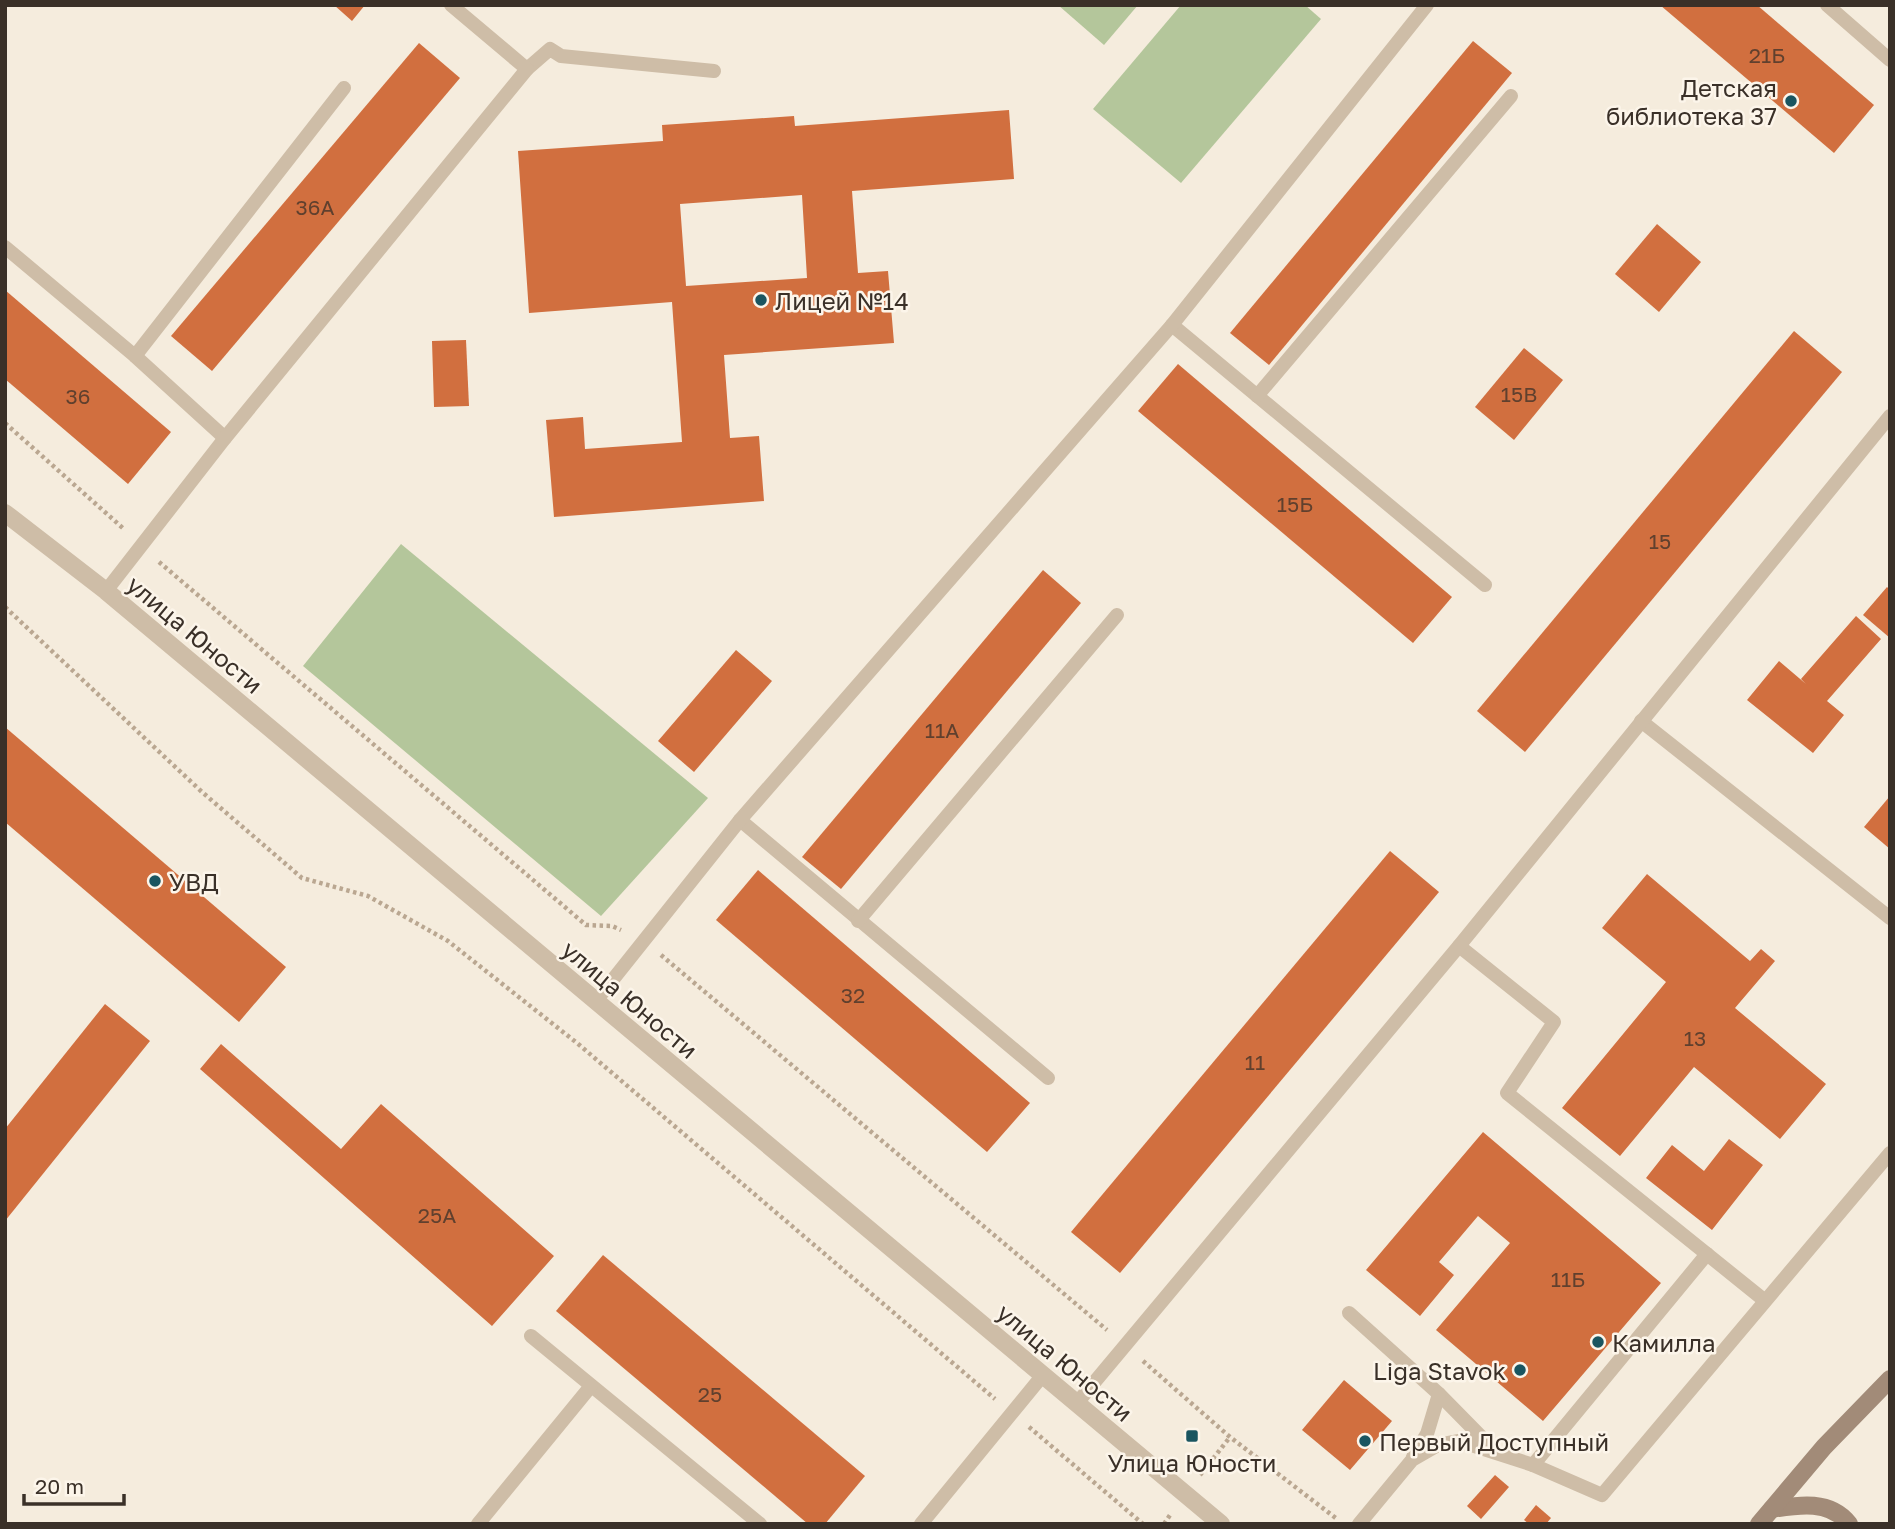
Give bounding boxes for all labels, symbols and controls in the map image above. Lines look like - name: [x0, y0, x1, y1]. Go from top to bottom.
- house number: 21Б: [1749, 42, 1785, 68]
- place label: Детская библиотека 37: [1606, 73, 1777, 130]
- marker: Детская библиотека 37: [1783, 93, 1799, 109]
- house number: 36А: [295, 194, 335, 220]
- place label: Лицей №14: [775, 286, 909, 315]
- marker: Лицей №14: [753, 292, 769, 308]
- house number: 15В: [1501, 381, 1537, 407]
- house number: 36: [66, 383, 91, 409]
- house number: 15Б: [1277, 491, 1313, 517]
- house number: 15: [1649, 528, 1671, 554]
- street label: улица Юности: [121, 569, 269, 699]
- house number: 11А: [925, 717, 959, 743]
- place label: УВД: [169, 867, 219, 896]
- marker: УВД: [147, 873, 163, 889]
- street label: улица Юности: [556, 934, 704, 1064]
- house number: 32: [841, 982, 865, 1008]
- house number: 13: [1684, 1025, 1706, 1051]
- house number: 11: [1245, 1049, 1265, 1075]
- house number: 25А: [418, 1202, 456, 1228]
- house number: 11Б: [1551, 1266, 1585, 1292]
- street label: улица Юности: [991, 1297, 1139, 1427]
- place label: Камилла: [1612, 1328, 1716, 1357]
- marker: Камилла: [1590, 1334, 1606, 1350]
- place label: Liga Stavok: [1373, 1356, 1506, 1385]
- marker: Liga Stavok: [1512, 1362, 1528, 1378]
- house number: 25: [698, 1381, 722, 1407]
- place label: Первый Доступный: [1379, 1427, 1609, 1456]
- marker: Улица Юности: [1184, 1428, 1200, 1444]
- marker: Первый Доступный: [1357, 1433, 1373, 1449]
- place label: Улица Юности: [1108, 1448, 1276, 1477]
- scale bar: [24, 1462, 124, 1506]
- text: 20 m: [35, 1473, 84, 1499]

